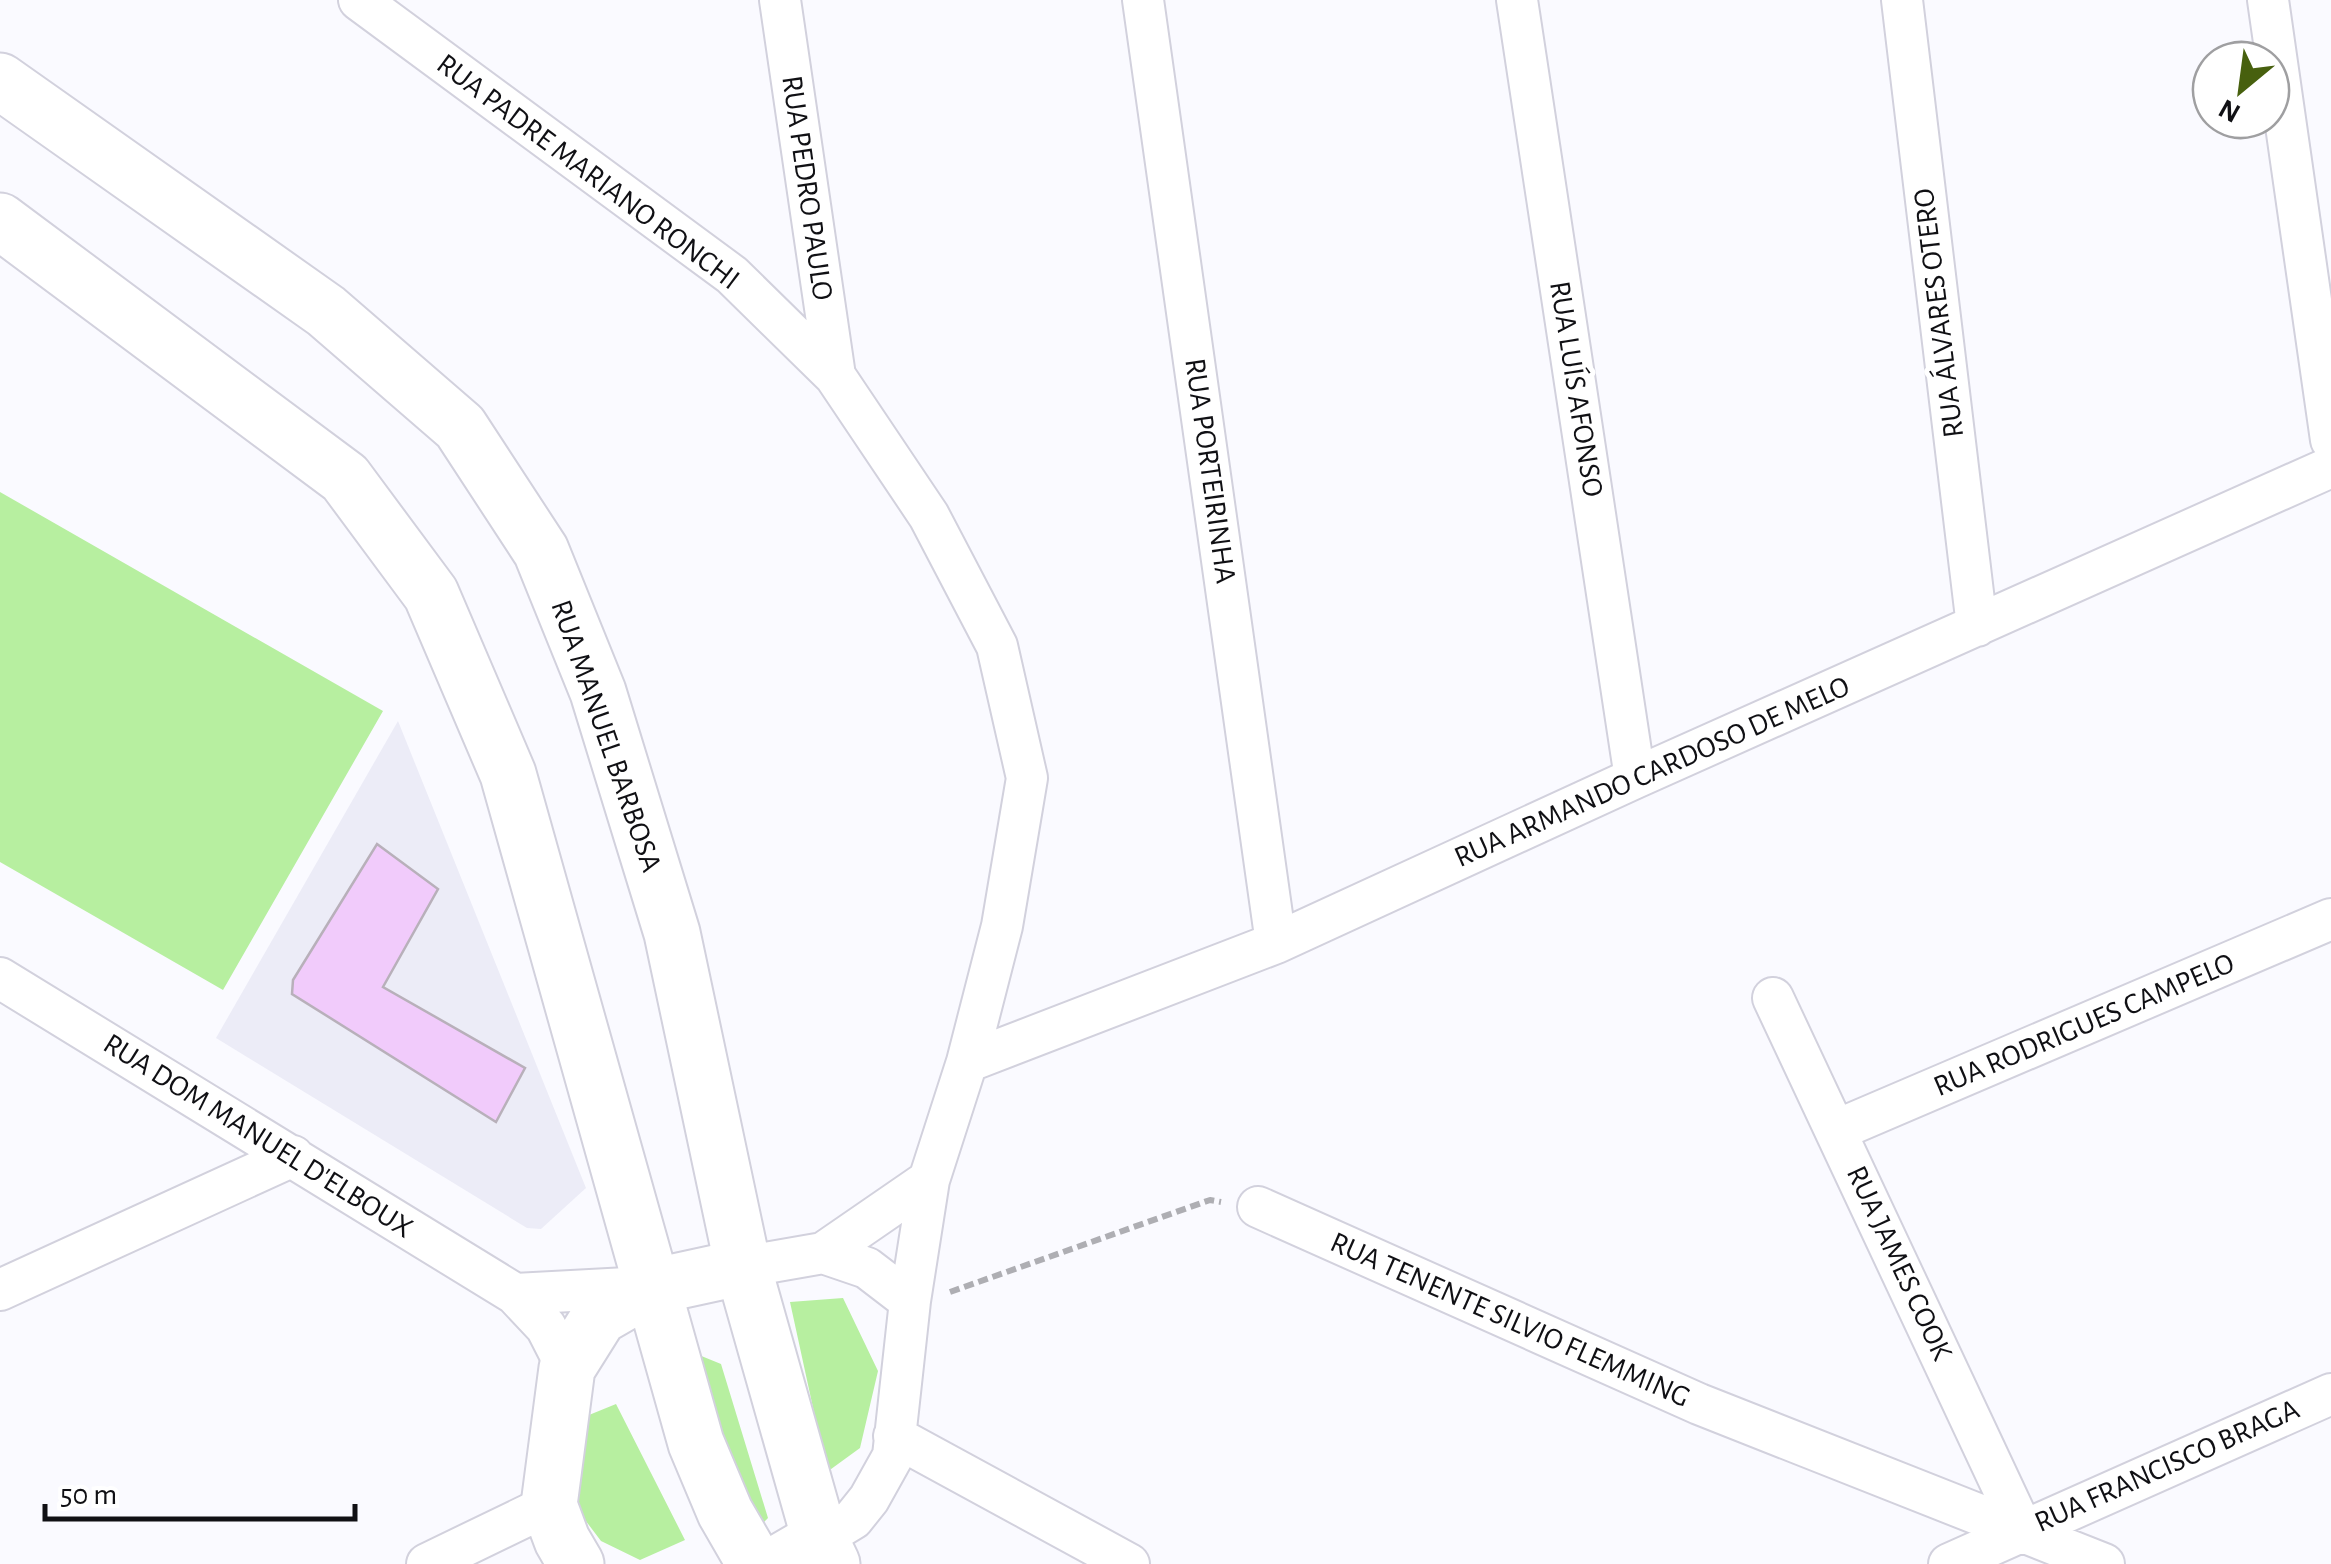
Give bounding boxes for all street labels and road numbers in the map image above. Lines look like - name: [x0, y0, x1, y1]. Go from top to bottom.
- street label: RUA PADRE MARIANO RONCHI: [431, 49, 745, 295]
- street label: RUA PEDRO PAULO: [776, 74, 838, 302]
- street label: RUA ÁLVARES OTERO: [1907, 187, 1969, 440]
- street label: RUA LUÍS AFONSO: [1544, 279, 1610, 499]
- street label: RUA PORTEIRINHA: [1179, 356, 1241, 586]
- street label: RUA MANUEL BARBOSA: [545, 596, 667, 876]
- street label: RUA ARMANDO CARDOSO DE MELO: [1450, 671, 1854, 873]
- street label: RUA RODRIGUES CAMPELO: [1929, 948, 2239, 1102]
- street label: RUA DOM MANUEL D'ELBOUX: [98, 1028, 418, 1244]
- street label: RUA JAMES COOK: [1841, 1161, 1957, 1365]
- street label: RUA TENENTE SILVIO FLEMMING: [1326, 1227, 1694, 1413]
- street label: RUA FRANCISCO BRAGA: [2030, 1394, 2304, 1538]

